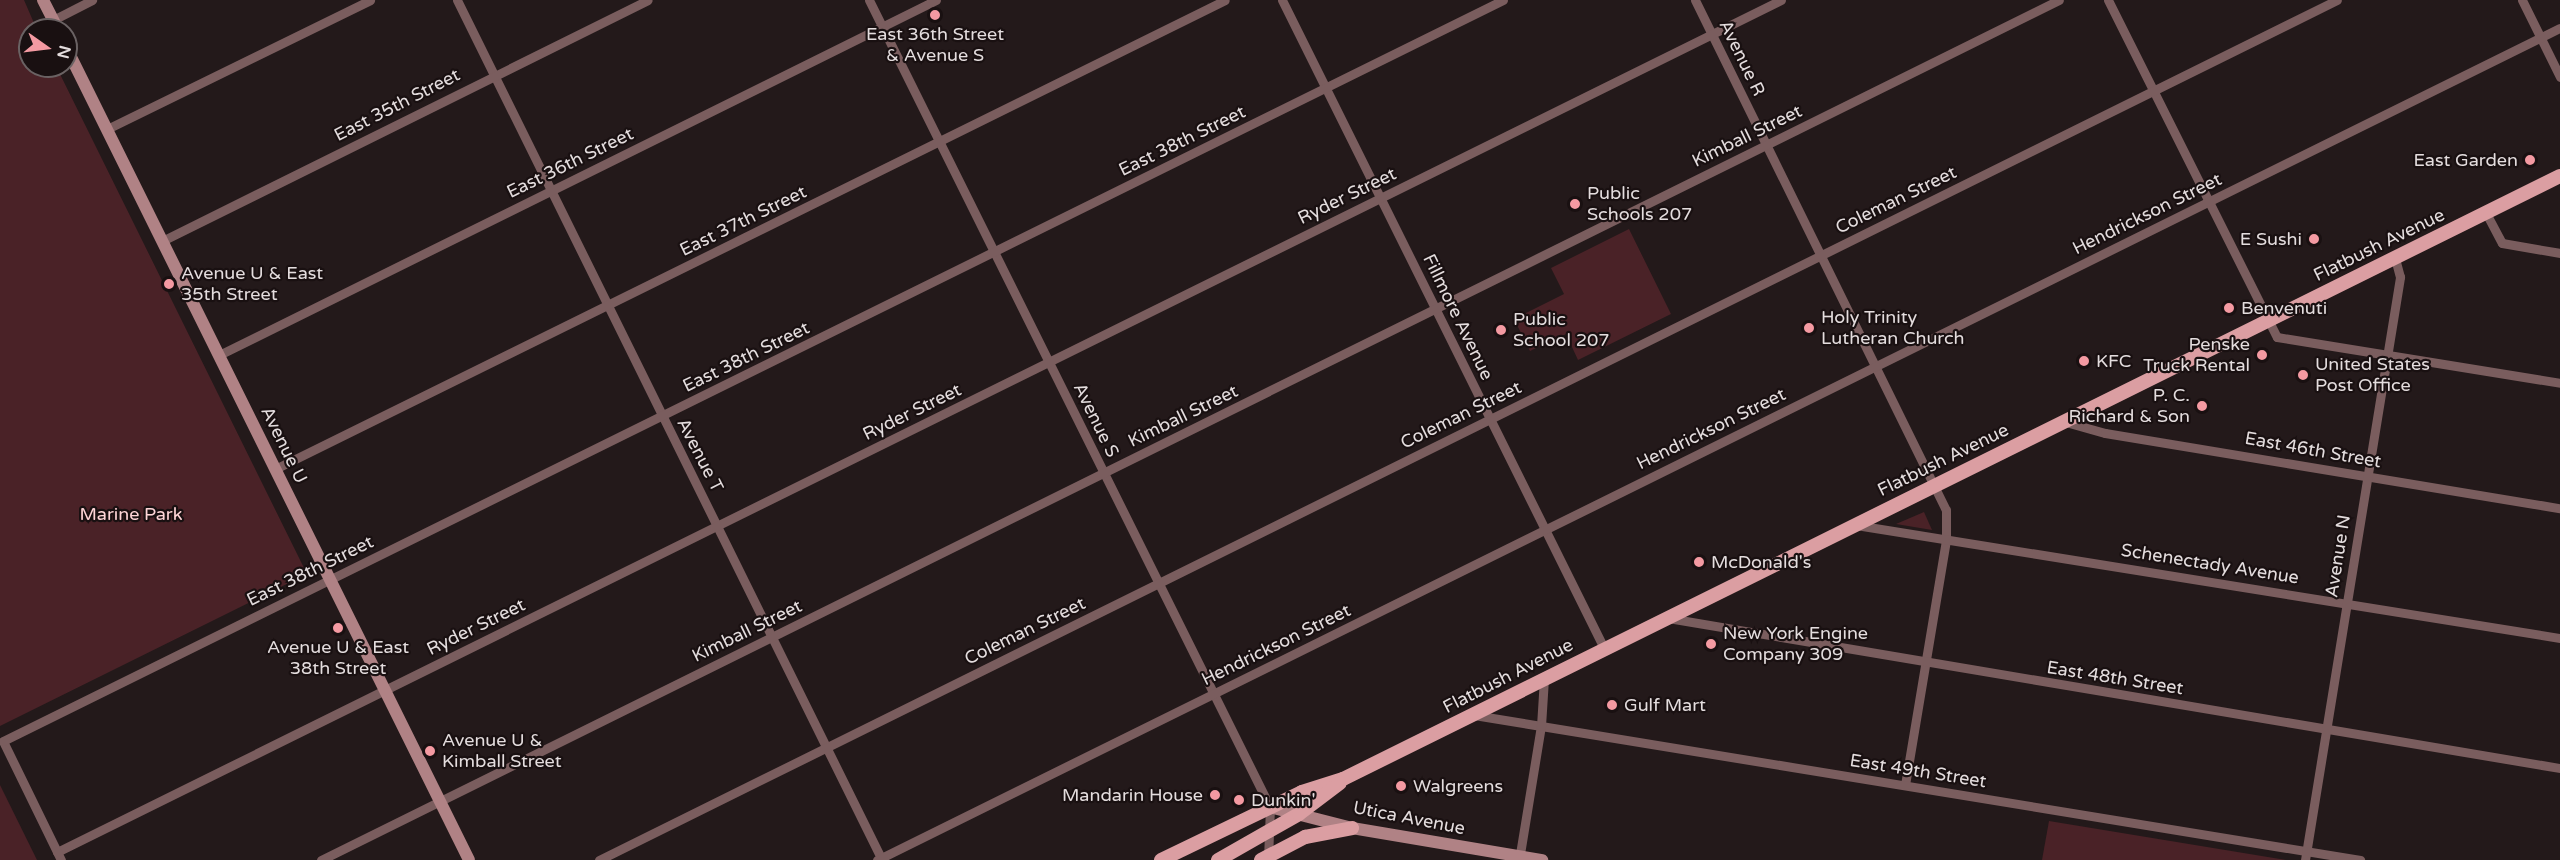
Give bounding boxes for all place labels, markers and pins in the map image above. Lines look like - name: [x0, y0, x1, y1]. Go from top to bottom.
- marker: East 36th Street & Avenue S: [928, 8, 942, 22]
- place label: East 36th Street & Avenue S: [866, 24, 1004, 66]
- place label: East Garden: [2414, 149, 2518, 171]
- marker: East Garden: [2523, 153, 2537, 167]
- place label: Public Schools 207: [1587, 183, 1692, 226]
- marker: Public Schools 207: [1568, 197, 1582, 211]
- place label: E Sushi: [2240, 228, 2302, 250]
- marker: E Sushi: [2307, 232, 2321, 246]
- place label: Avenue U & East 35th Street: [181, 263, 323, 306]
- marker: Avenue U & East 35th Street: [162, 277, 176, 291]
- place label: Benvenuti: [2241, 297, 2327, 319]
- marker: Benvenuti: [2222, 301, 2236, 315]
- place label: Holy Trinity Lutheran Church: [1821, 307, 1965, 350]
- place label: Public School 207: [1513, 309, 1610, 352]
- marker: Holy Trinity Lutheran Church: [1802, 321, 1816, 335]
- marker: Public School 207: [1494, 323, 1508, 337]
- place label: Penske Truck Rental: [2143, 334, 2250, 376]
- marker: Penske Truck Rental: [2255, 348, 2269, 362]
- place label: KFC: [2096, 350, 2131, 372]
- marker: KFC: [2077, 354, 2091, 368]
- place label: United States Post Office: [2315, 354, 2430, 397]
- marker: United States Post Office: [2296, 368, 2310, 382]
- place label: P. C. Richard & Son: [2069, 385, 2190, 428]
- marker: P. C. Richard & Son: [2195, 399, 2209, 413]
- place label: McDonald's: [1711, 551, 1811, 573]
- marker: McDonald's: [1692, 555, 1706, 569]
- marker: Avenue U & East 38th Street: [331, 621, 345, 635]
- place label: New York Engine Company 309: [1723, 623, 1868, 666]
- place label: Avenue U & East 38th Street: [267, 637, 409, 680]
- marker: New York Engine Company 309: [1704, 637, 1718, 651]
- place label: Gulf Mart: [1624, 694, 1706, 716]
- marker: Gulf Mart: [1605, 698, 1619, 712]
- place label: Avenue U & Kimball Street: [442, 730, 562, 772]
- marker: Avenue U & Kimball Street: [423, 744, 437, 758]
- place label: Walgreens: [1413, 775, 1503, 797]
- marker: Walgreens: [1394, 779, 1408, 793]
- place label: Mandarin House: [1062, 784, 1203, 806]
- marker: Mandarin House: [1208, 788, 1222, 802]
- place label: Dunkin': [1251, 789, 1316, 811]
- marker: Dunkin': [1232, 793, 1246, 807]

